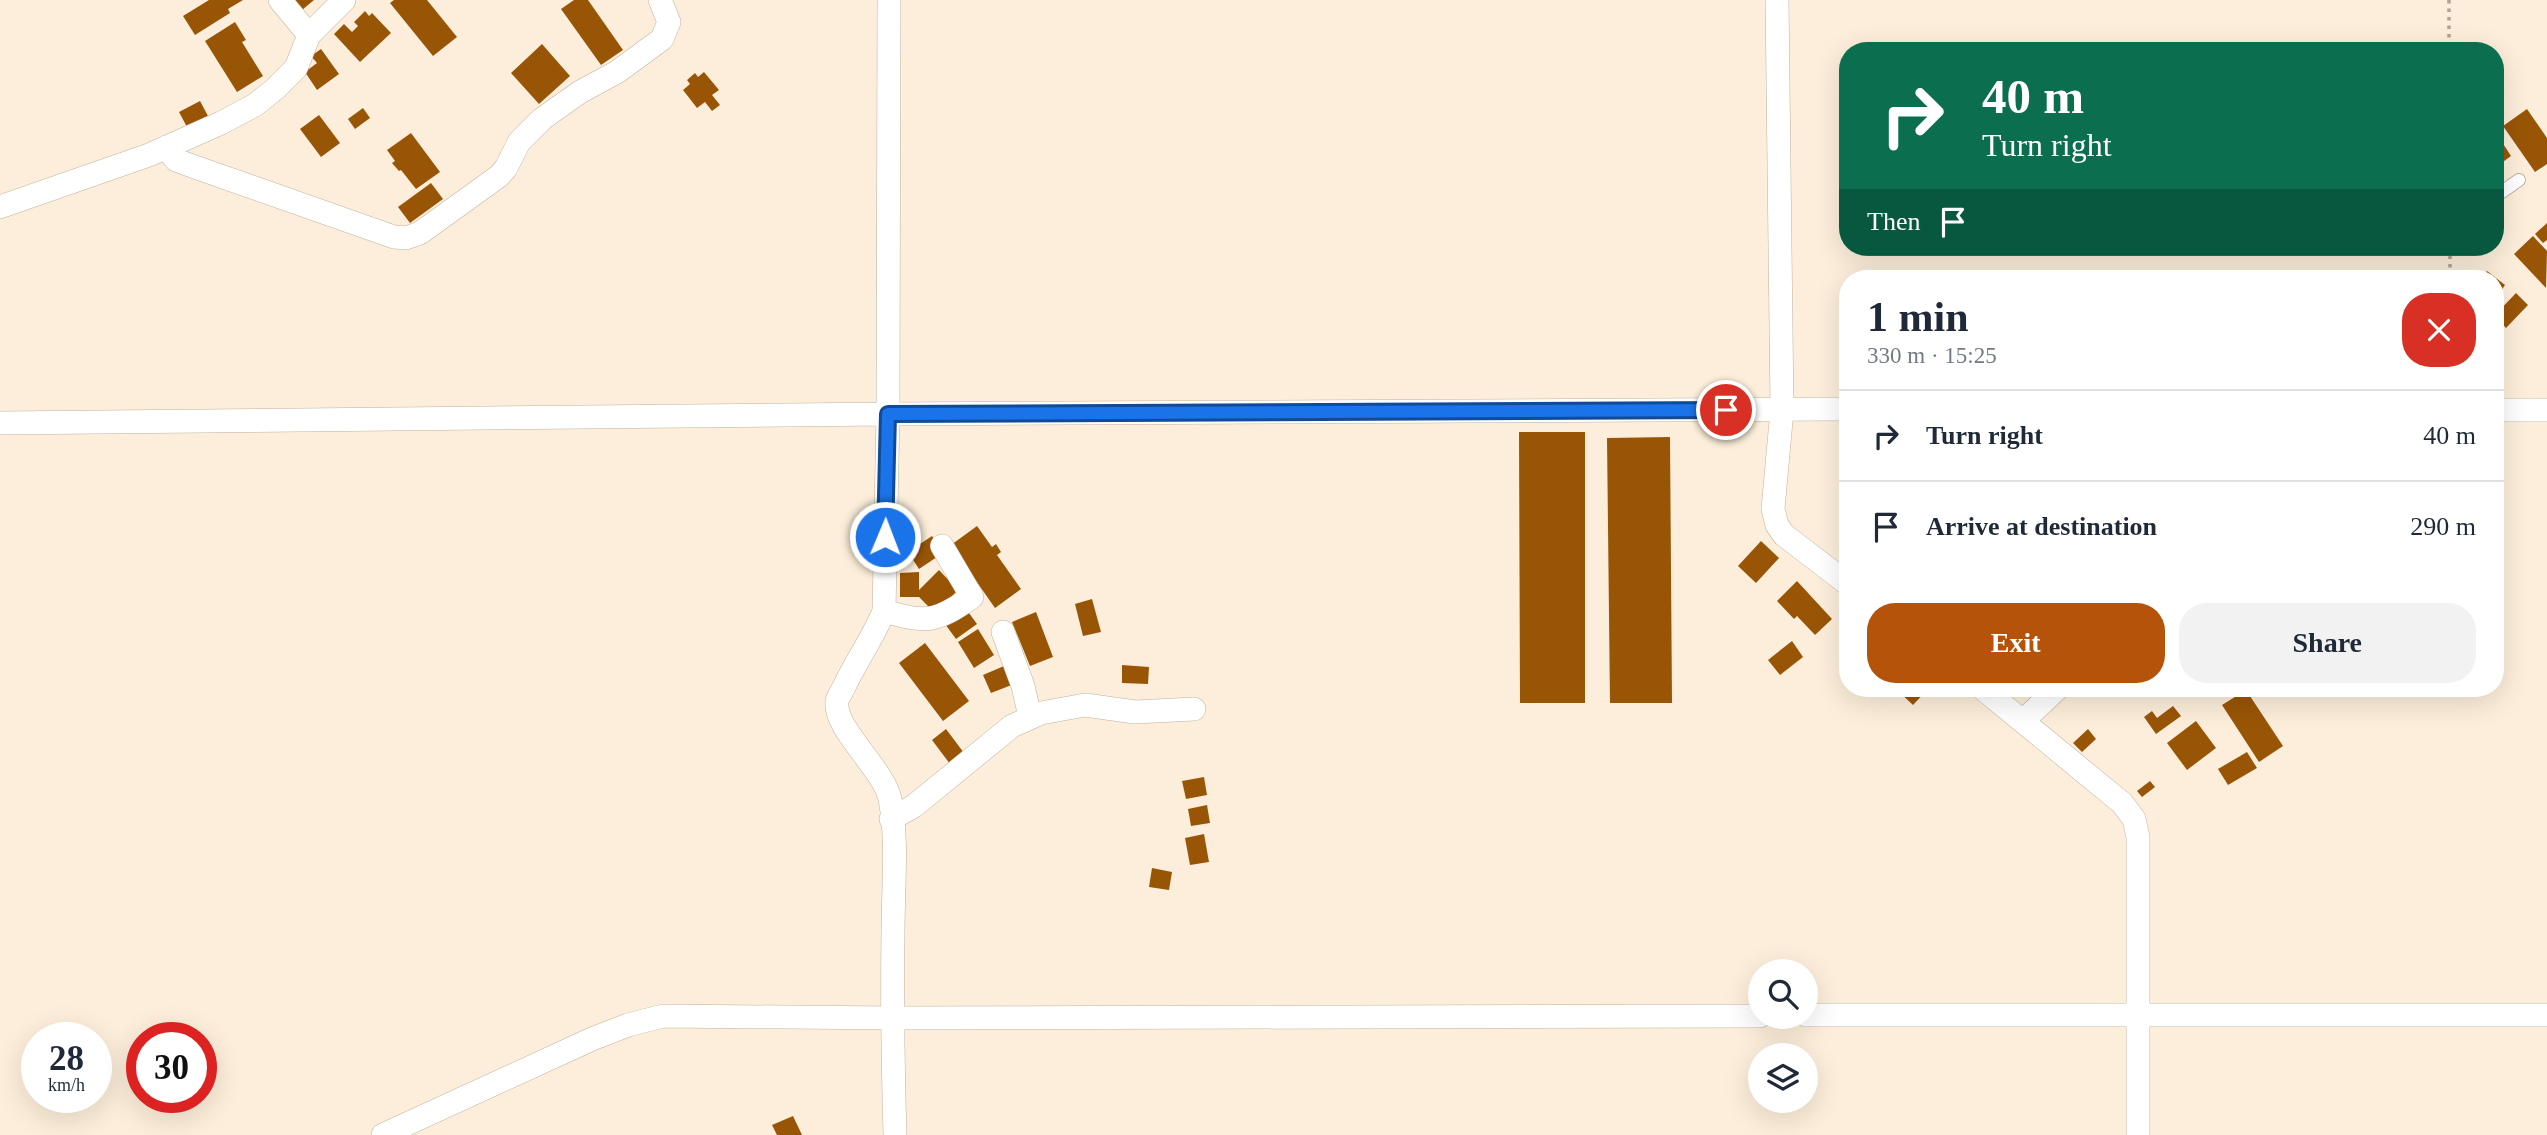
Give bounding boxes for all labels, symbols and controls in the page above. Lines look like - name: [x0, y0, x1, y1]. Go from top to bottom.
- text: 40 m: [1982, 69, 2084, 124]
- icon: right: [1867, 70, 1958, 161]
- text: Turn right: [1982, 127, 2112, 163]
- icon: arrive: [1934, 203, 1972, 241]
- text: Then: [1867, 207, 1920, 236]
- button: close: [2402, 293, 2476, 367]
- text: 1 min: [1867, 294, 1969, 340]
- text: 330 m · 15:25: [1867, 343, 1997, 368]
- pin: [1696, 380, 1756, 440]
- icon: arrive: [1707, 391, 1745, 429]
- icon: right: [1867, 417, 1905, 455]
- text: Turn right: [1926, 421, 2043, 450]
- text: 40 m: [2423, 421, 2476, 450]
- position arrow: [848, 500, 922, 574]
- icon: arrive: [1867, 508, 1905, 546]
- text: Arrive at destination: [1926, 512, 2157, 541]
- text: 290 m: [2410, 512, 2476, 541]
- button: Exit: [1867, 603, 2165, 683]
- button: Share: [2179, 603, 2476, 683]
- map controls: [1748, 959, 1818, 1113]
- button: search: [1748, 959, 1818, 1029]
- speed limit sign: 30: [126, 1022, 217, 1113]
- text: 28: [49, 1039, 84, 1078]
- button: layers: [1748, 1043, 1818, 1113]
- text: km/h: [48, 1075, 85, 1095]

